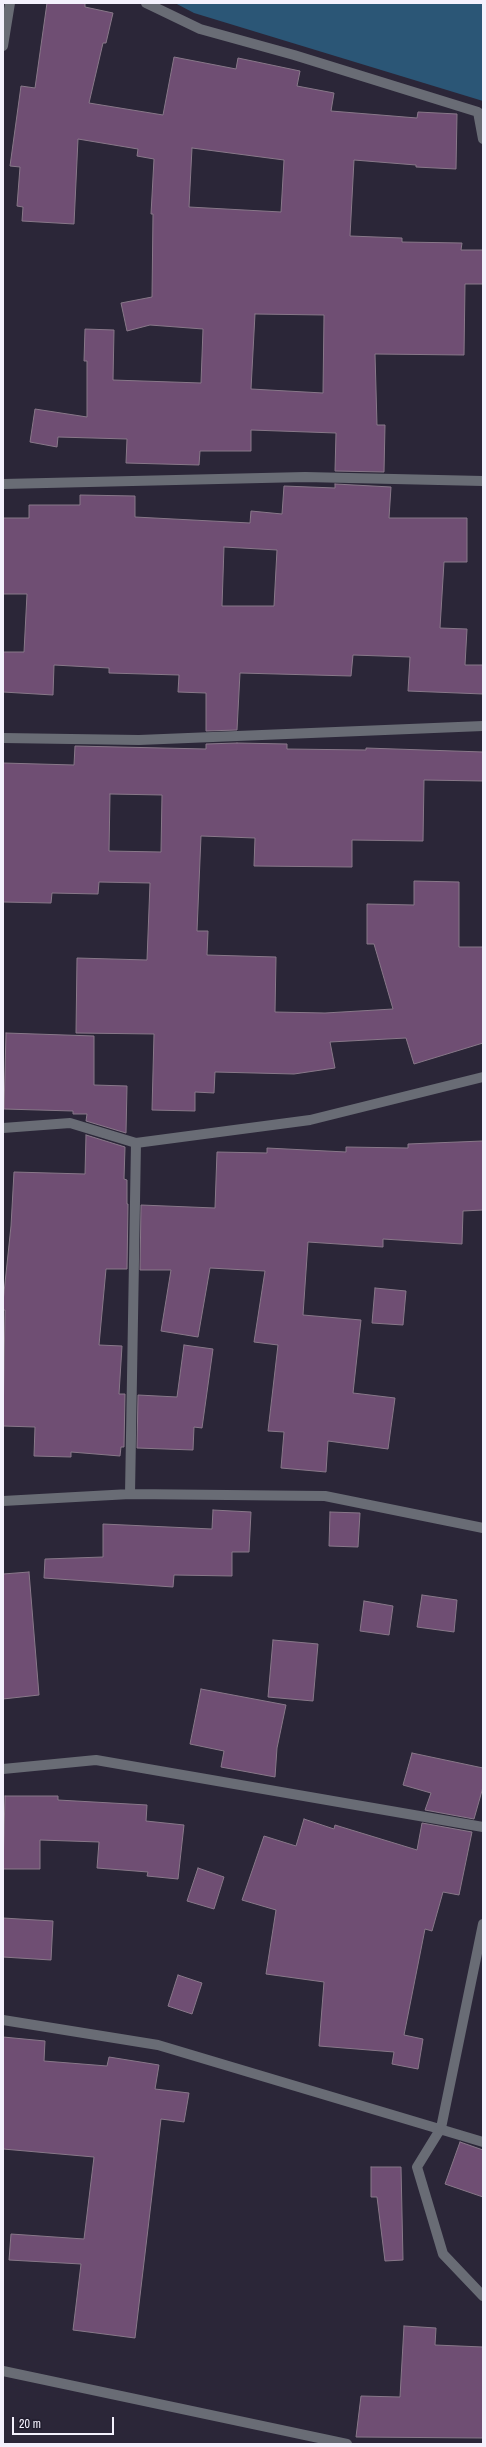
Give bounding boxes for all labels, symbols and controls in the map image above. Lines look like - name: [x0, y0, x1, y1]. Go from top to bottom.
- scale bar: [14, 2409, 116, 2435]
- text: 20 m: [19, 2416, 41, 2432]

